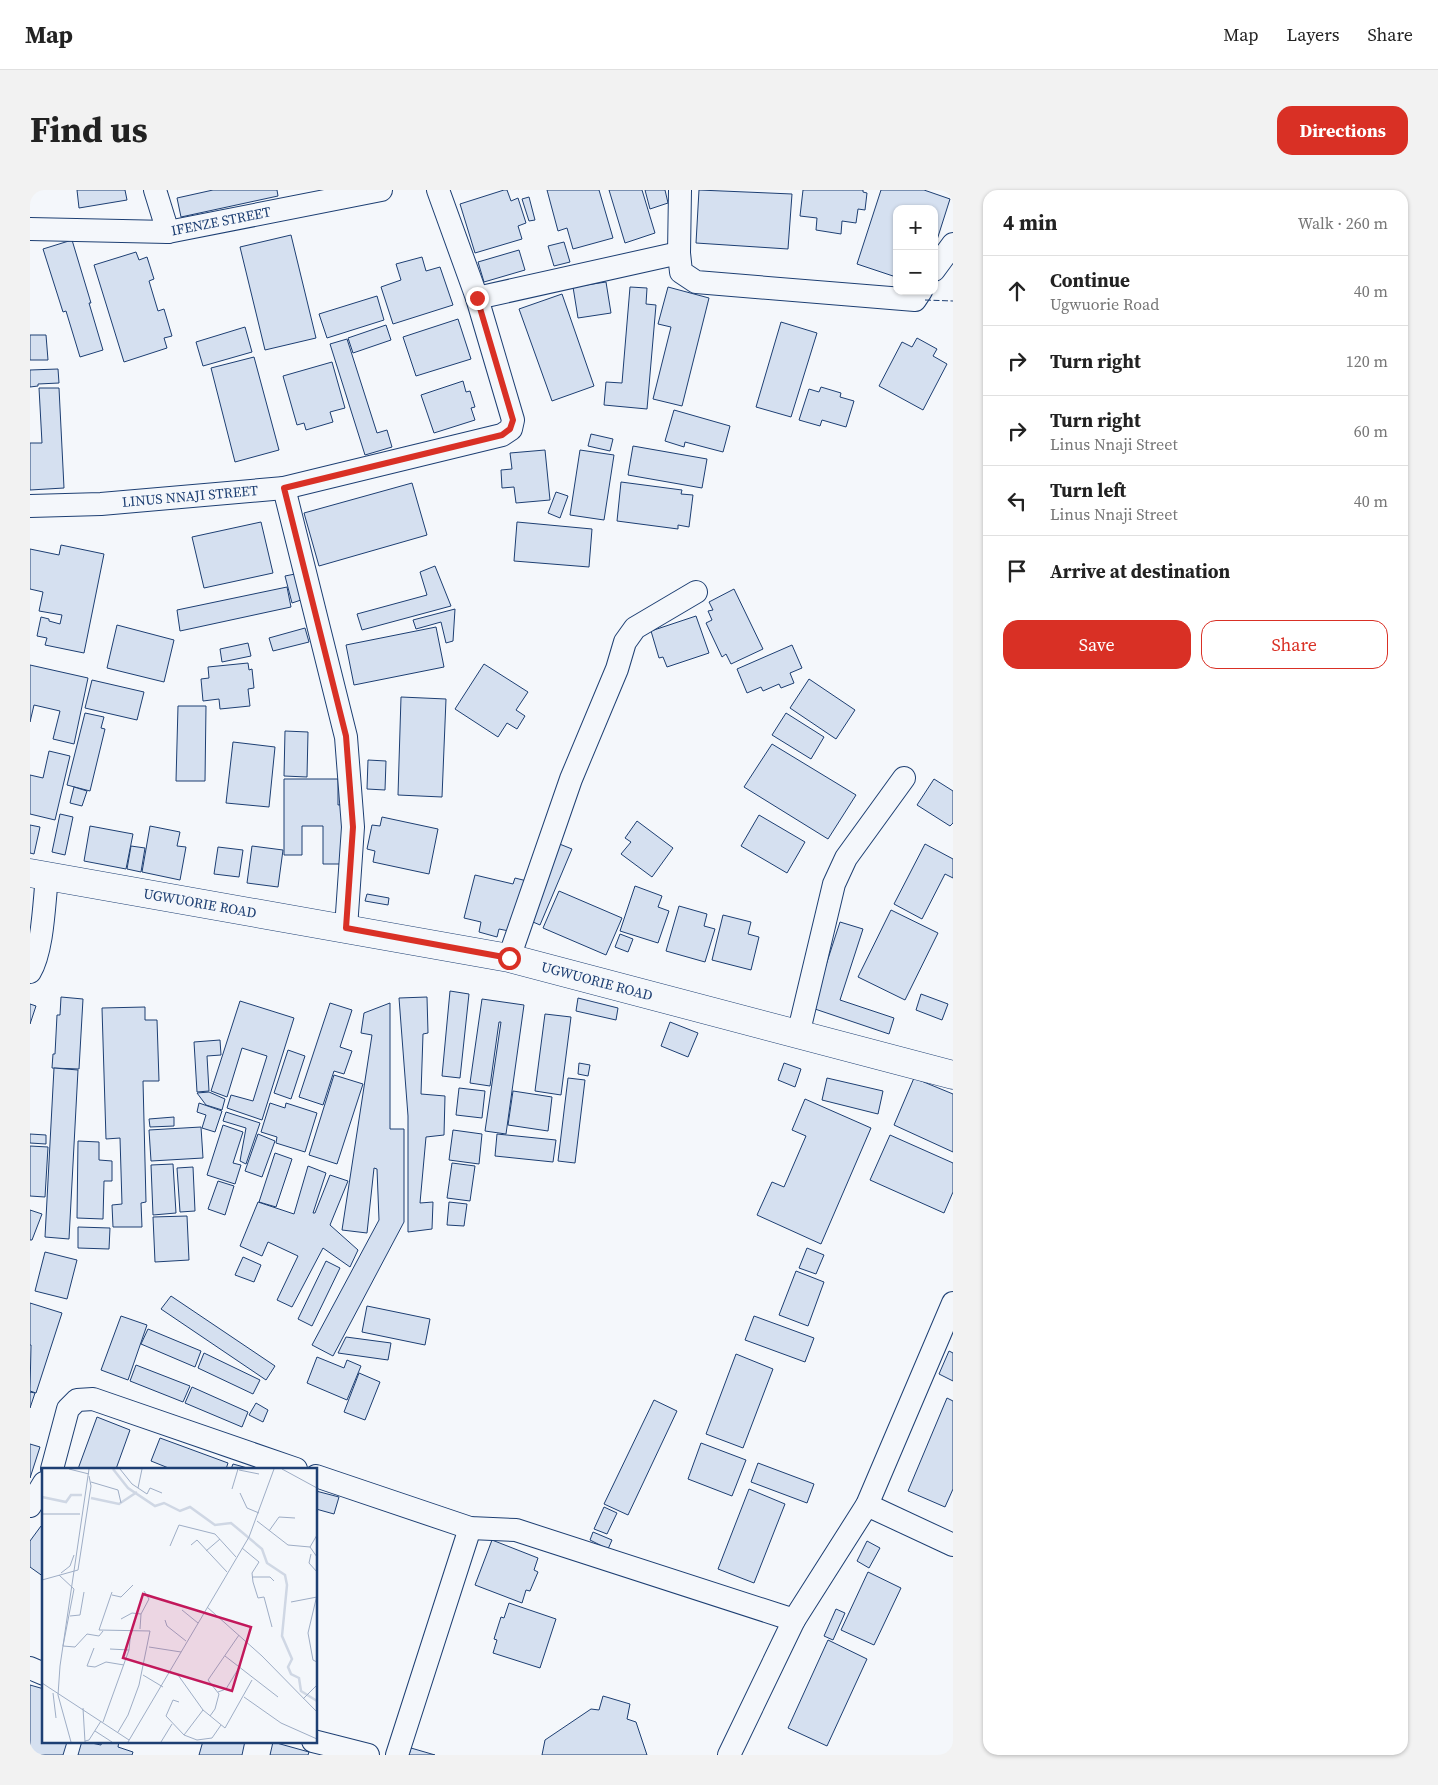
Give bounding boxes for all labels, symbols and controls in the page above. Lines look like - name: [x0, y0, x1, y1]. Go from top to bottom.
- text: Map: [25, 18, 73, 51]
- text: Map: [1223, 22, 1258, 47]
- text: Layers: [1286, 22, 1339, 47]
- text: Share: [1367, 22, 1413, 47]
- text: Find us: [30, 106, 148, 154]
- button: Directions: [1277, 106, 1408, 155]
- street label: IFENZE STREET: [169, 201, 273, 240]
- map controls: [893, 205, 938, 295]
- button: +: [893, 205, 938, 250]
- text: 4 min: [1003, 208, 1058, 237]
- text: Walk · 260 m: [1298, 212, 1388, 234]
- button: −: [893, 250, 938, 295]
- text: Continue: [1050, 267, 1130, 293]
- icon: ahead: [1003, 277, 1031, 305]
- text: 40 m: [1354, 280, 1388, 302]
- route end: [466, 287, 489, 310]
- text: Ugwuorie Road: [1050, 293, 1159, 315]
- icon: right: [1003, 347, 1031, 375]
- text: Turn right: [1050, 348, 1141, 374]
- text: 120 m: [1346, 350, 1388, 372]
- text: Turn right: [1050, 407, 1141, 433]
- icon: right: [1003, 417, 1031, 445]
- text: 60 m: [1354, 420, 1388, 442]
- text: Linus Nnaji Street: [1050, 433, 1178, 455]
- text: Turn left: [1050, 477, 1126, 503]
- street label: LINUS NNAJI STREET: [121, 480, 259, 512]
- icon: left: [1003, 487, 1031, 515]
- text: 40 m: [1354, 490, 1388, 512]
- text: Linus Nnaji Street: [1050, 503, 1178, 525]
- icon: arrive: [1003, 557, 1031, 585]
- text: Arrive at destination: [1050, 558, 1230, 584]
- button: Save: [1003, 620, 1191, 669]
- button: Share: [1201, 620, 1388, 669]
- street label: UGWUORIE ROAD: [142, 883, 258, 923]
- route start: [498, 947, 521, 970]
- street label: UGWUORIE ROAD: [539, 956, 655, 1006]
- inset map: [42, 1468, 318, 1742]

